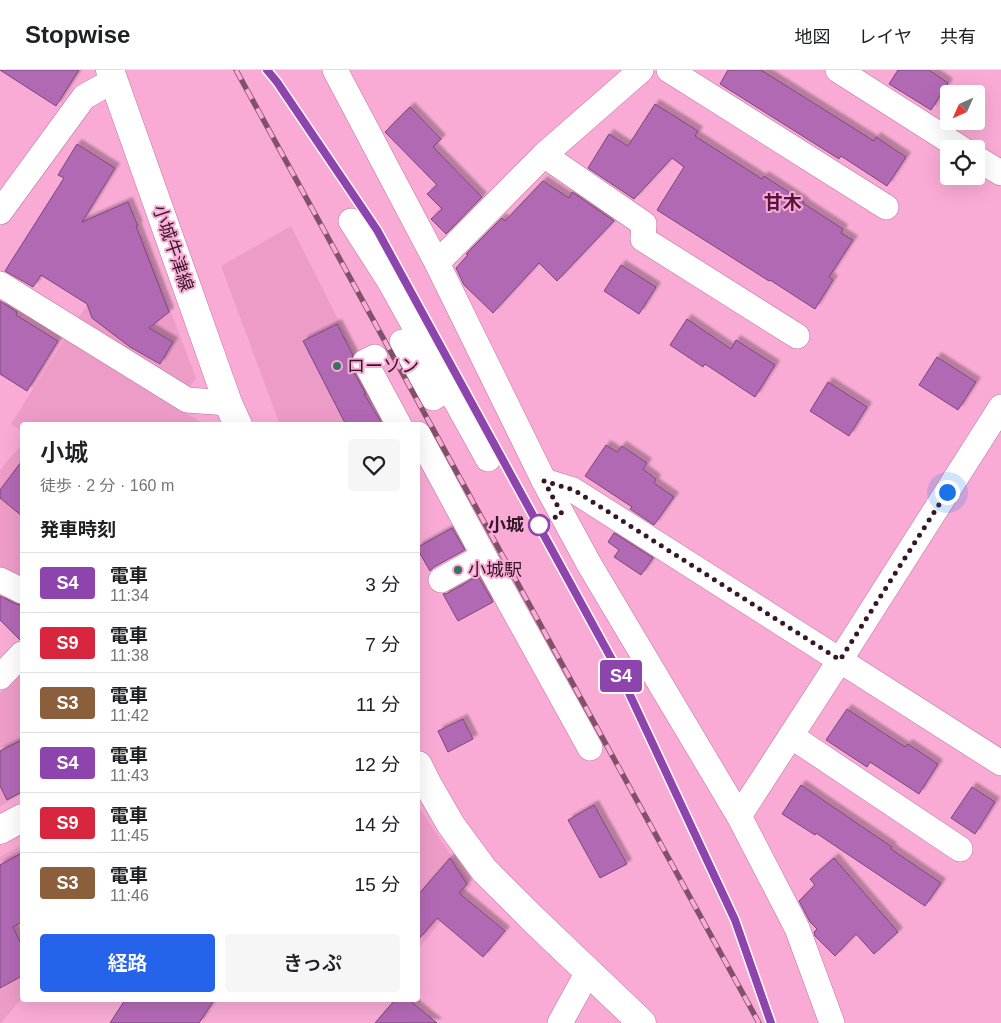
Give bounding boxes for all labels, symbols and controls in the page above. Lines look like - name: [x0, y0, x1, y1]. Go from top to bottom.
- text: Stopwise: [25, 21, 130, 48]
- text: 地図: [795, 27, 831, 47]
- text: レイヤ: [859, 27, 912, 47]
- text: 共有: [940, 27, 976, 47]
- north arrow: [940, 85, 985, 130]
- map controls: [940, 85, 985, 185]
- button: locate: [940, 140, 985, 185]
- district label: 甘木: [764, 192, 802, 213]
- street label: 小城牛津線: [149, 202, 197, 294]
- place label: ローソン: [347, 356, 419, 376]
- marker: ローソン: [331, 360, 343, 372]
- text: 小城: [40, 439, 88, 466]
- button: heart: [348, 439, 400, 491]
- text: 徒歩 · 2 分 · 160 m: [40, 477, 174, 494]
- your location: [935, 480, 960, 505]
- marker: 小城: [528, 514, 550, 536]
- place label: 小城: [488, 515, 524, 535]
- text: 発車時刻: [40, 519, 116, 540]
- place label: 小城駅: [468, 560, 522, 580]
- marker: 小城駅: [452, 564, 464, 576]
- text: 電車: [110, 565, 148, 586]
- text: S4: [56, 573, 79, 593]
- text: 3 分: [365, 574, 400, 595]
- text: 11:34: [110, 587, 149, 604]
- text: 電車: [110, 625, 148, 646]
- text: S9: [56, 633, 79, 653]
- text: 7 分: [365, 634, 400, 655]
- text: 11:38: [110, 647, 149, 664]
- line badge: S4: [598, 660, 644, 692]
- text: S4: [610, 666, 632, 686]
- text: 電車: [110, 685, 148, 706]
- text: S3: [56, 693, 79, 713]
- text: 11 分: [356, 694, 400, 715]
- text: 11:42: [110, 707, 149, 724]
- text: 電車: [110, 745, 148, 766]
- text: S4: [56, 753, 79, 773]
- text: 12 分: [355, 754, 400, 775]
- text: 11:43: [110, 767, 149, 784]
- text: 電車: [110, 805, 148, 826]
- text: S9: [56, 813, 79, 833]
- text: 14 分: [355, 814, 400, 835]
- text: 11:45: [110, 827, 149, 844]
- text: 電車: [110, 865, 148, 886]
- text: S3: [56, 873, 79, 893]
- text: 15 分: [355, 874, 400, 895]
- text: 11:46: [110, 887, 149, 904]
- button: 経路: [40, 934, 215, 992]
- button: きっぷ: [225, 934, 400, 992]

